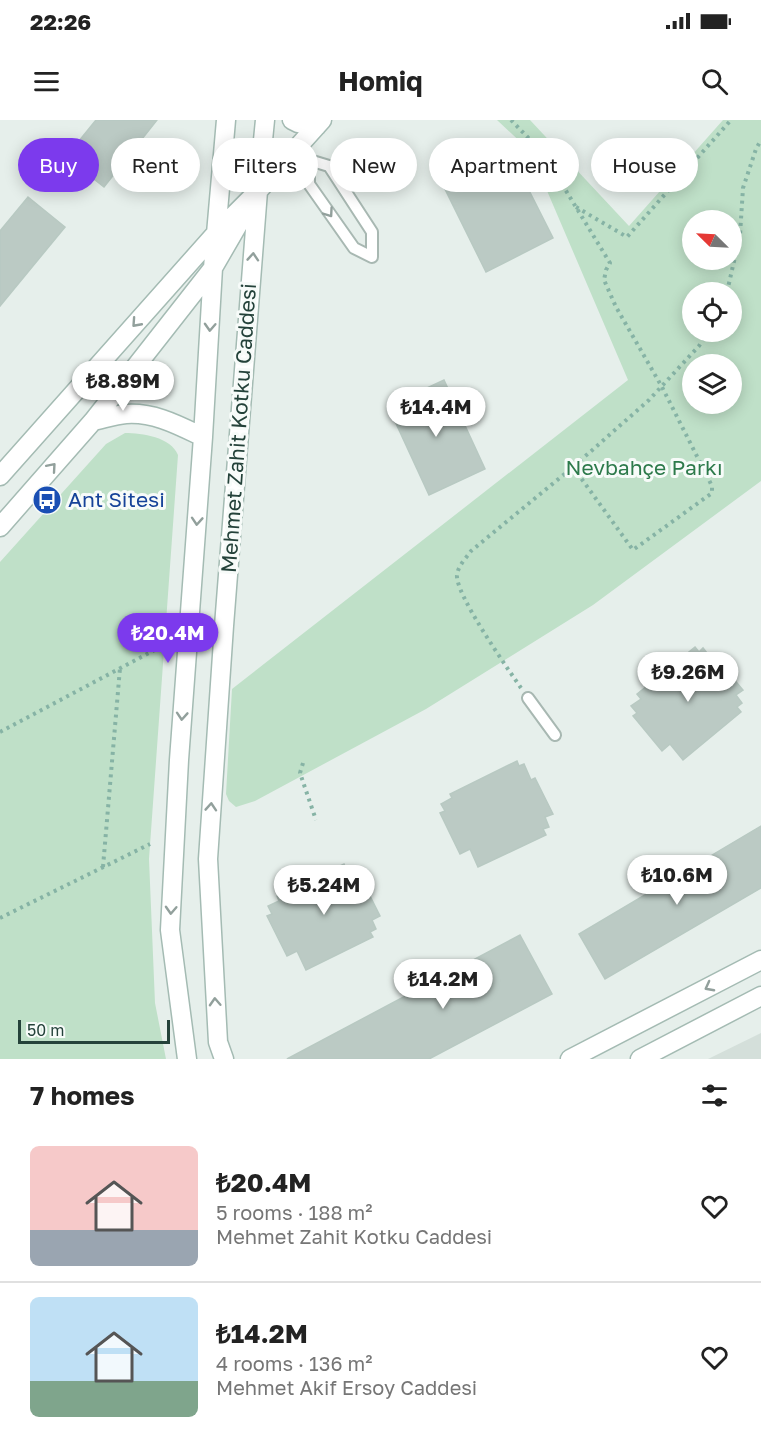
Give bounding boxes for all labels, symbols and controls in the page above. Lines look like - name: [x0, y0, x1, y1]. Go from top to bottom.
- text: 22:26: [30, 8, 91, 35]
- icon: menu: [30, 65, 63, 98]
- text: Homiq: [338, 65, 423, 97]
- icon: search: [698, 65, 731, 98]
- chip: Buy: [18, 138, 99, 192]
- chip: Rent: [111, 138, 200, 192]
- chip: Filters: [212, 138, 318, 192]
- chip: New: [330, 138, 417, 192]
- chip: Apartment: [429, 138, 579, 192]
- chip: House: [591, 138, 698, 192]
- one-way arrow: [322, 206, 333, 217]
- north arrow: [682, 210, 742, 270]
- map controls: [682, 210, 742, 414]
- one-way arrow: [246, 252, 259, 261]
- street label: Mehmet Zahit Kotku Caddesi: [215, 282, 261, 573]
- button: locate: [682, 282, 742, 342]
- one-way arrow: [132, 316, 143, 326]
- one-way arrow: [203, 322, 216, 331]
- button: layers: [682, 354, 742, 414]
- pin: ₺8.89M: [74, 361, 172, 412]
- text: ₺8.89M: [86, 368, 160, 392]
- pin: ₺14.4M: [387, 387, 485, 438]
- text: ₺14.4M: [401, 394, 471, 418]
- park label: Nevbahçe Parkı: [565, 454, 723, 480]
- one-way arrow: [45, 463, 56, 474]
- bus stop icon: Ant Sitesi: [31, 484, 63, 516]
- place label: Ant Sitesi: [68, 486, 165, 512]
- one-way arrow: [191, 517, 204, 526]
- pin: ₺20.4M: [119, 613, 217, 664]
- text: ₺20.4M: [131, 620, 205, 644]
- pin: ₺9.26M: [639, 652, 737, 703]
- text: ₺9.26M: [651, 659, 725, 683]
- one-way arrow: [176, 711, 189, 720]
- one-way arrow: [205, 803, 218, 812]
- pin: ₺10.6M: [628, 855, 726, 906]
- text: ₺10.6M: [641, 862, 713, 886]
- pin: ₺5.24M: [275, 865, 373, 916]
- text: ₺5.24M: [288, 872, 360, 896]
- one-way arrow: [165, 906, 178, 915]
- pin: ₺14.2M: [394, 959, 492, 1010]
- text: ₺14.2M: [408, 966, 478, 990]
- one-way arrow: [705, 980, 715, 991]
- one-way arrow: [209, 997, 222, 1006]
- scale bar: [18, 1017, 170, 1044]
- text: 50 m: [27, 1020, 64, 1040]
- icon: filters: [698, 1079, 731, 1112]
- text: 7 homes: [30, 1080, 135, 1111]
- text: ₺20.4M: [216, 1167, 311, 1198]
- icon: home: [78, 1170, 150, 1242]
- icon: heart: [698, 1190, 731, 1223]
- text: 5 rooms · 188 m²: [216, 1200, 373, 1224]
- text: Mehmet Zahit Kotku Caddesi: [216, 1224, 492, 1248]
- text: ₺14.2M: [216, 1318, 308, 1349]
- icon: home: [78, 1321, 150, 1393]
- icon: heart: [698, 1341, 731, 1374]
- text: 4 rooms · 136 m²: [216, 1351, 373, 1375]
- text: Mehmet Akif Ersoy Caddesi: [216, 1375, 477, 1399]

